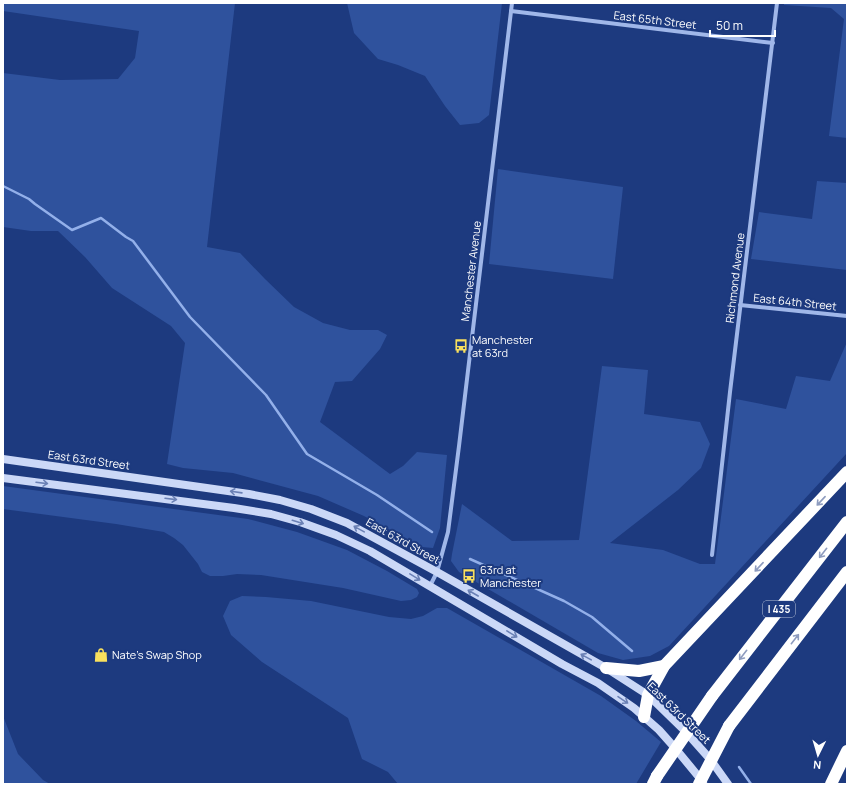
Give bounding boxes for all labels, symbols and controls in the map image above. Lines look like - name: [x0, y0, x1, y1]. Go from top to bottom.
- street label: East 65th Street: [613, 7, 697, 32]
- scale bar: [710, 12, 775, 38]
- text: 50 m: [716, 17, 743, 34]
- street label: Manchester Avenue: [457, 219, 484, 322]
- street label: Richmond Avenue: [722, 231, 748, 324]
- street label: East 64th Street: [753, 290, 837, 313]
- place label: Manchester at 63rd: [472, 332, 533, 360]
- bus stop icon: Manchester at 63rd: [453, 338, 469, 354]
- street label: East 63rd Street: [47, 446, 131, 473]
- one-way arrow: [35, 479, 48, 486]
- one-way arrow: [229, 488, 242, 496]
- one-way arrow: [164, 495, 177, 503]
- one-way arrow: [816, 496, 825, 506]
- street label: East 63rd Street: [364, 514, 443, 567]
- one-way arrow: [292, 519, 305, 526]
- one-way arrow: [353, 525, 365, 533]
- one-way arrow: [819, 547, 827, 558]
- one-way arrow: [755, 561, 764, 571]
- place label: 63rd at Manchester: [480, 562, 541, 590]
- bus stop icon: 63rd at Manchester: [461, 568, 477, 584]
- one-way arrow: [409, 574, 421, 582]
- one-way arrow: [467, 588, 479, 596]
- road number: I 435: [763, 601, 795, 617]
- one-way arrow: [506, 631, 518, 639]
- one-way arrow: [791, 634, 800, 645]
- shop icon: Nate's Swap Shop: [93, 647, 109, 663]
- place label: Nate's Swap Shop: [112, 647, 202, 662]
- one-way arrow: [739, 650, 748, 661]
- one-way arrow: [580, 653, 592, 661]
- street label: East 63rd Street: [644, 679, 714, 747]
- one-way arrow: [618, 696, 629, 705]
- north arrow: [798, 735, 838, 775]
- text: N: [812, 758, 822, 773]

